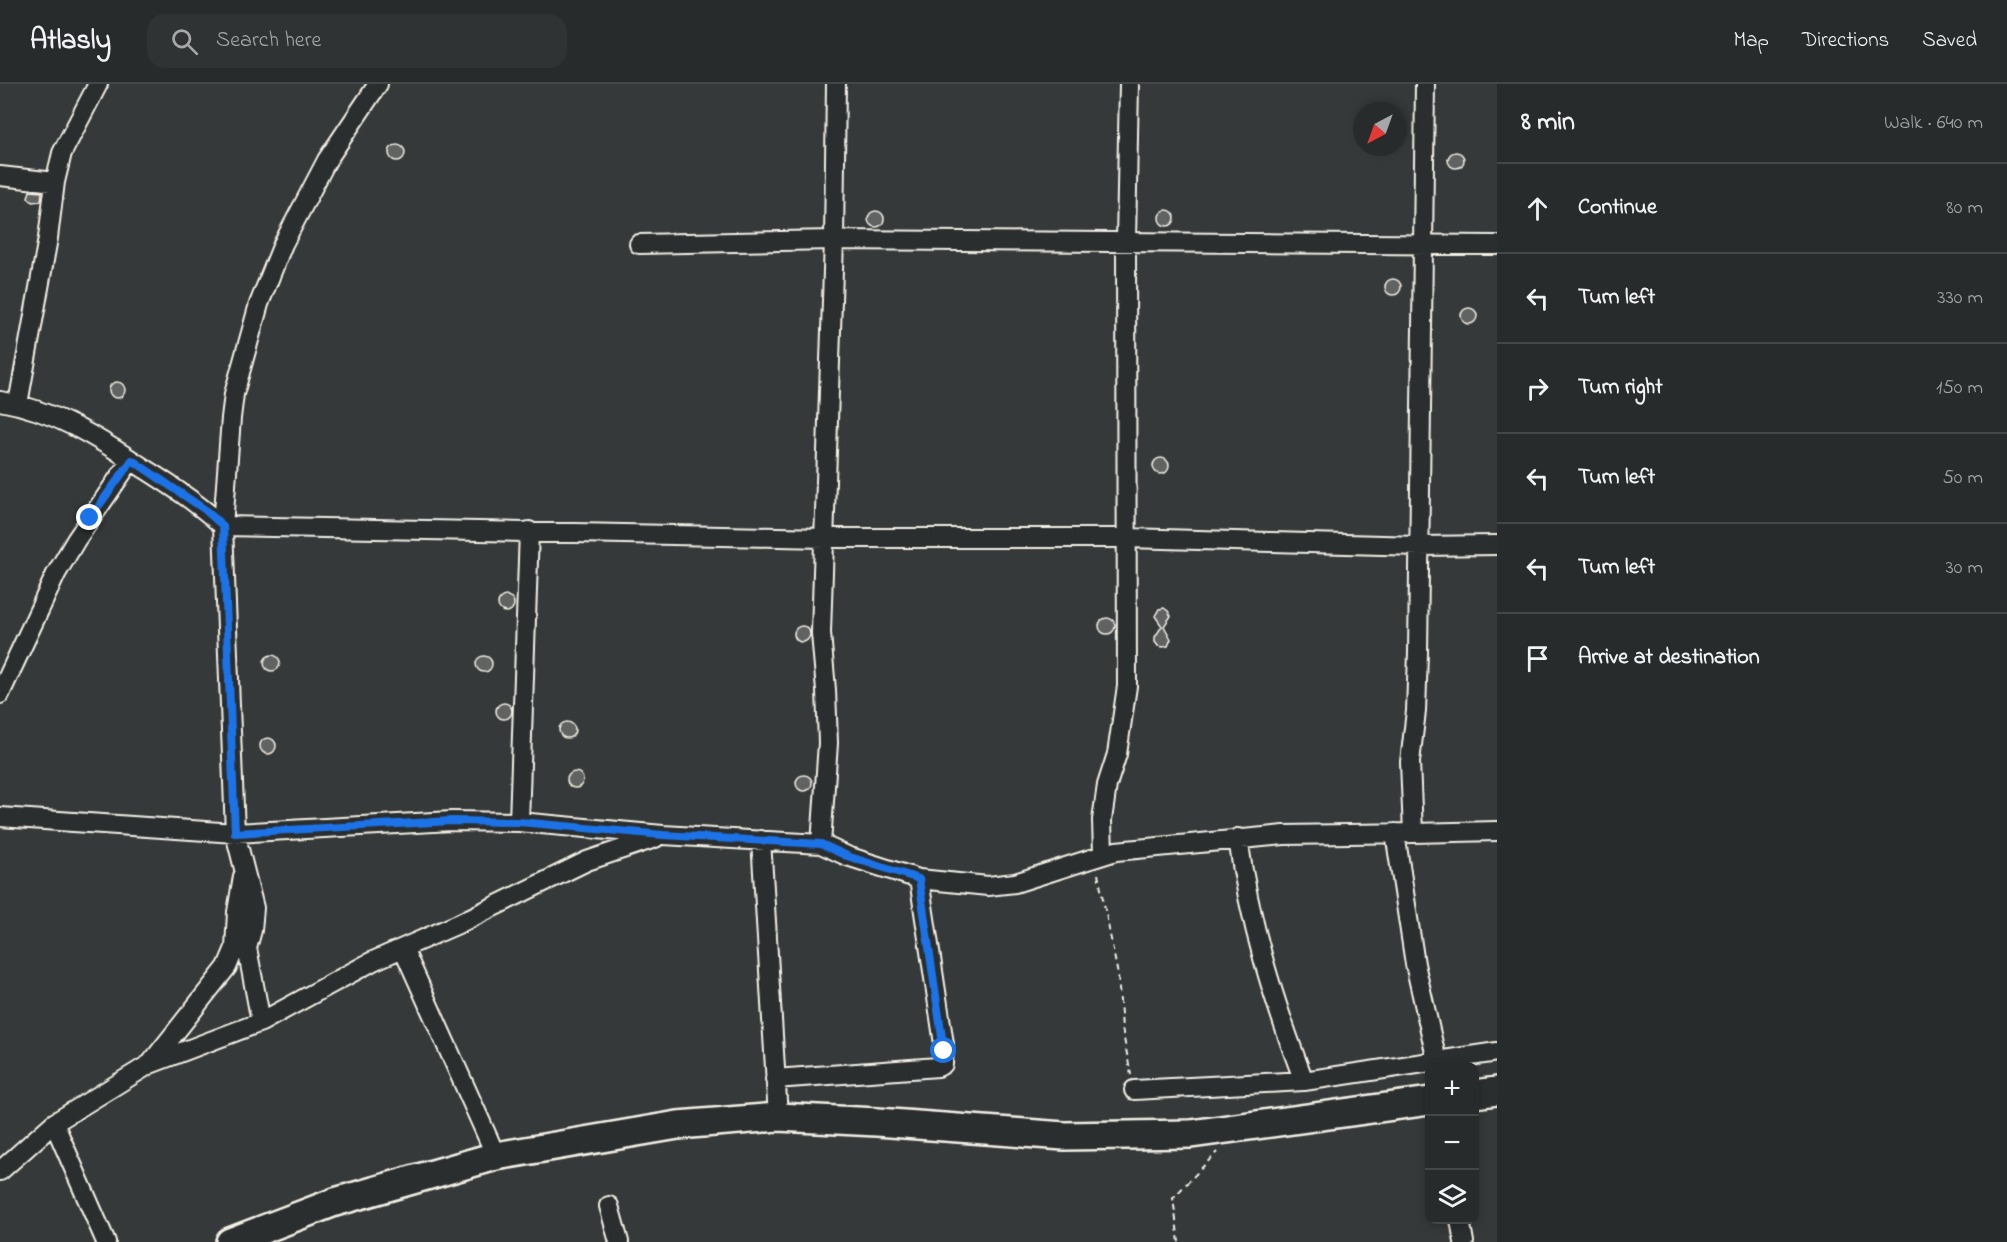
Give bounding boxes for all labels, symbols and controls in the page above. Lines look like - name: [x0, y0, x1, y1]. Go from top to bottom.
- search box: [147, 14, 567, 68]
- text: Atlasly: [30, 21, 111, 62]
- icon: search: [168, 25, 201, 58]
- text: Search here: [216, 25, 321, 57]
- text: Map: [1733, 26, 1769, 56]
- text: Directions: [1802, 26, 1889, 56]
- text: Saved: [1922, 26, 1977, 56]
- north arrow: [1353, 102, 1407, 156]
- text: 8 min: [1521, 104, 1575, 142]
- text: Walk · 640 m: [1884, 109, 1983, 138]
- icon: ahead: [1521, 192, 1554, 225]
- text: Continue: [1578, 192, 1657, 224]
- text: 80 m: [1946, 194, 1983, 223]
- icon: left: [1521, 282, 1554, 315]
- text: Turn left: [1578, 282, 1655, 314]
- text: 330 m: [1937, 284, 1983, 313]
- icon: right: [1521, 372, 1554, 405]
- text: Turn right: [1578, 372, 1663, 404]
- text: 150 m: [1936, 374, 1983, 403]
- icon: left: [1521, 462, 1554, 495]
- text: Turn left: [1578, 462, 1655, 494]
- text: 50 m: [1942, 464, 1983, 493]
- route end: [76, 504, 102, 530]
- icon: left: [1521, 552, 1554, 585]
- text: Turn left: [1578, 552, 1655, 584]
- text: 30 m: [1946, 554, 1983, 583]
- icon: arrive: [1521, 642, 1554, 675]
- text: Arrive at destination: [1578, 642, 1760, 674]
- route start: [930, 1037, 956, 1063]
- map controls: [1425, 1062, 1479, 1224]
- button: +: [1425, 1062, 1479, 1116]
- button: −: [1425, 1116, 1479, 1170]
- button: layers: [1425, 1170, 1479, 1224]

